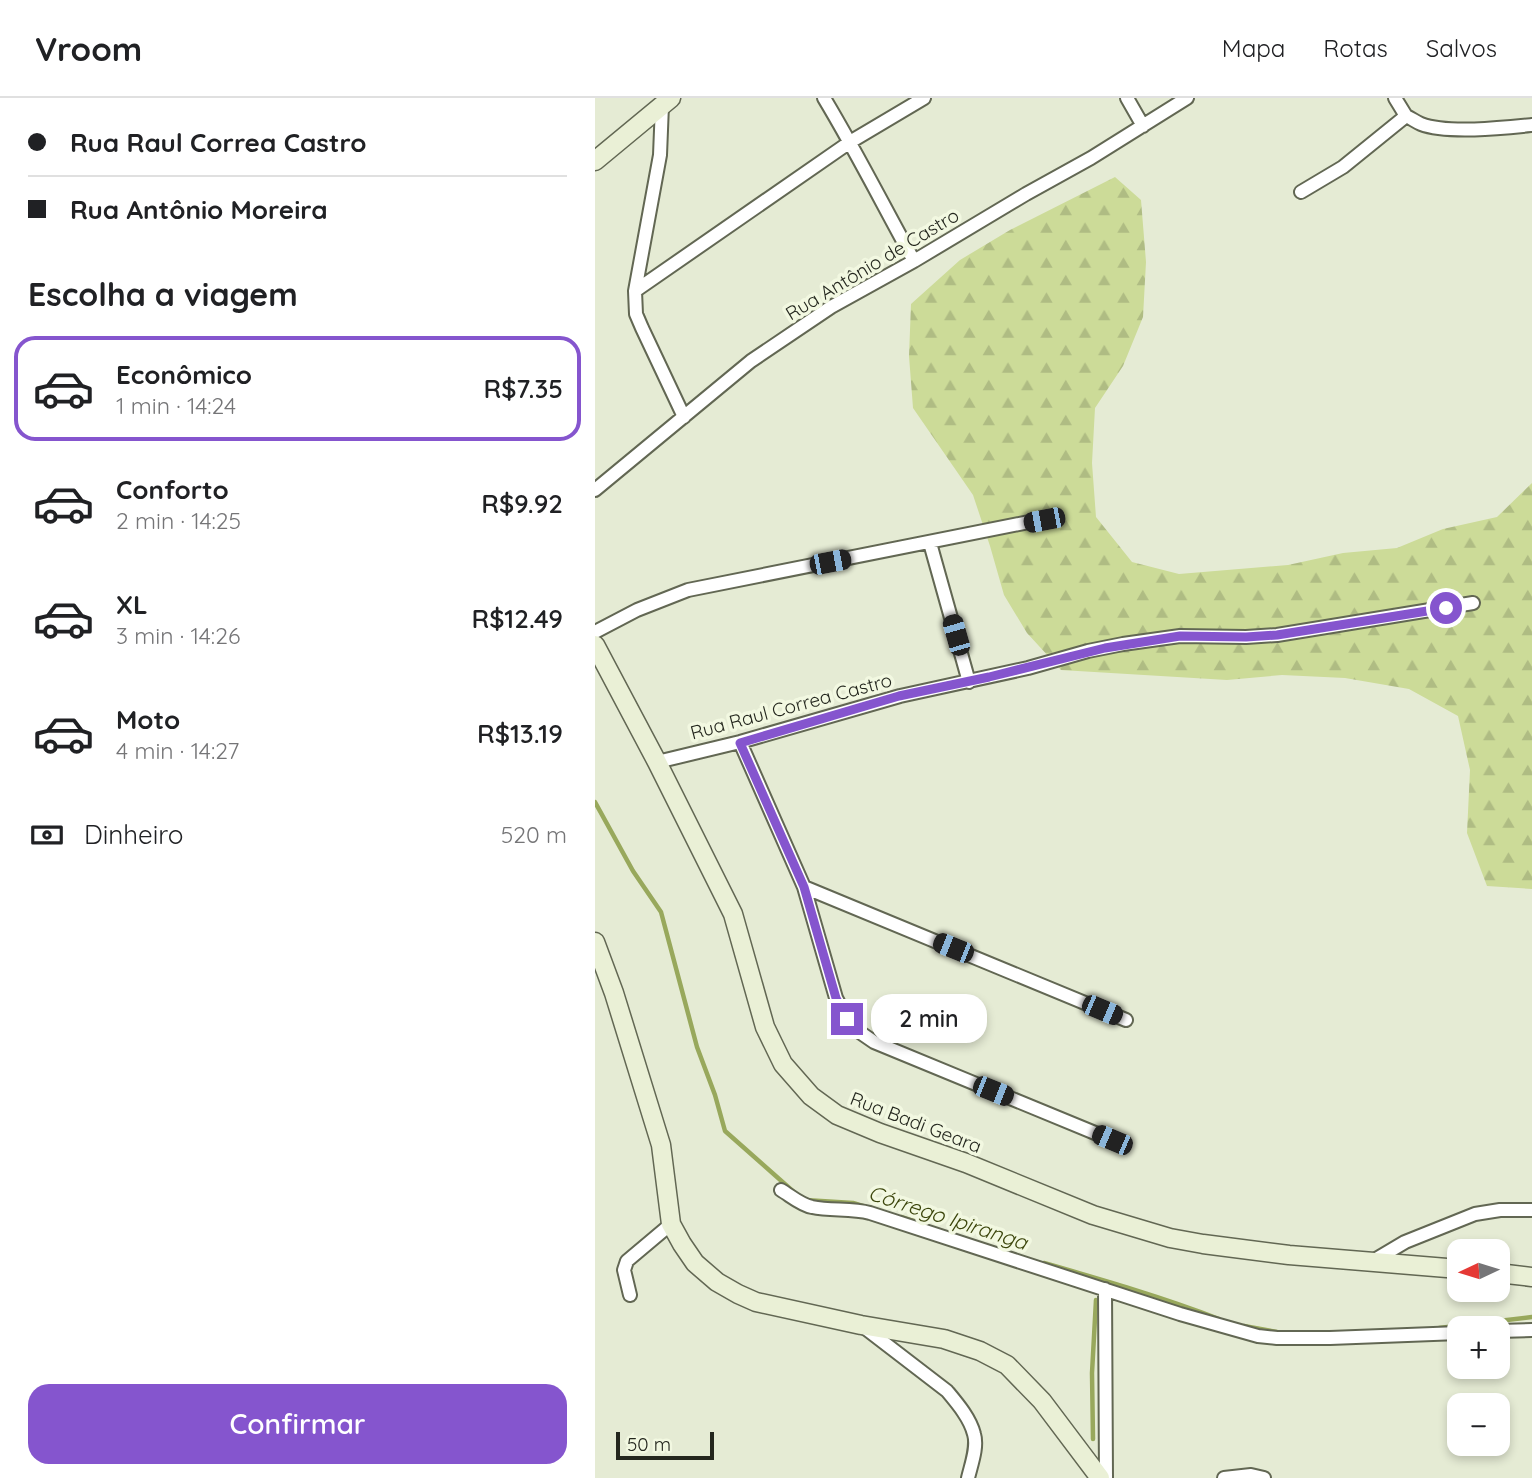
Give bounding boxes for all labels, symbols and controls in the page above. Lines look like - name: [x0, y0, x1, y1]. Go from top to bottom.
- text: Vroom: [35, 28, 142, 69]
- text: Mapa: [1222, 33, 1285, 63]
- text: Rotas: [1323, 33, 1388, 63]
- text: Salvos: [1426, 33, 1497, 63]
- text: Rua Raul Correa Castro: [70, 126, 366, 159]
- text: Rua Antônio Moreira: [70, 193, 328, 226]
- street label: Rua Antônio de Castro: [781, 203, 963, 325]
- text: Escolha a viagem: [28, 274, 298, 314]
- icon: car: [32, 357, 95, 420]
- text: Econômico: [116, 358, 252, 391]
- text: R$7.35: [483, 372, 563, 405]
- text: 1 min · 14:24: [116, 391, 236, 420]
- icon: car: [32, 472, 95, 535]
- text: Conforto: [116, 473, 229, 506]
- text: R$9.92: [481, 487, 563, 520]
- text: 2 min · 14:25: [116, 506, 241, 535]
- car: [1022, 506, 1067, 534]
- car: [808, 548, 853, 576]
- icon: car: [32, 587, 95, 650]
- text: XL: [116, 588, 148, 621]
- route start: [1430, 592, 1462, 624]
- text: R$12.49: [471, 602, 563, 635]
- car: [941, 612, 972, 658]
- text: 3 min · 14:26: [116, 621, 240, 650]
- street label: Rua Raul Correa Castro: [688, 668, 894, 744]
- icon: car: [32, 702, 95, 765]
- text: Moto: [116, 703, 180, 736]
- text: R$13.19: [477, 717, 563, 750]
- text: 4 min · 14:27: [116, 736, 239, 765]
- icon: cash: [28, 816, 66, 854]
- text: Dinheiro: [84, 818, 183, 851]
- text: 520 m: [501, 820, 567, 849]
- car: [930, 930, 977, 966]
- car: [1079, 992, 1126, 1028]
- callout: 2 min: [871, 995, 987, 1044]
- route end: [831, 1003, 863, 1035]
- text: 2 min: [899, 1004, 959, 1033]
- car: [970, 1073, 1017, 1109]
- street label: Rua Badi Geara: [847, 1086, 985, 1158]
- car: [1089, 1122, 1136, 1158]
- water label: Córrego Ipiranga: [865, 1179, 1032, 1255]
- north arrow: [1447, 1239, 1510, 1302]
- map controls: [1447, 1239, 1510, 1456]
- button: +: [1447, 1316, 1510, 1379]
- button: Confirmar: [28, 1384, 567, 1464]
- button: −: [1447, 1393, 1510, 1456]
- scale bar: [616, 1429, 714, 1461]
- text: 50 m: [627, 1432, 671, 1456]

